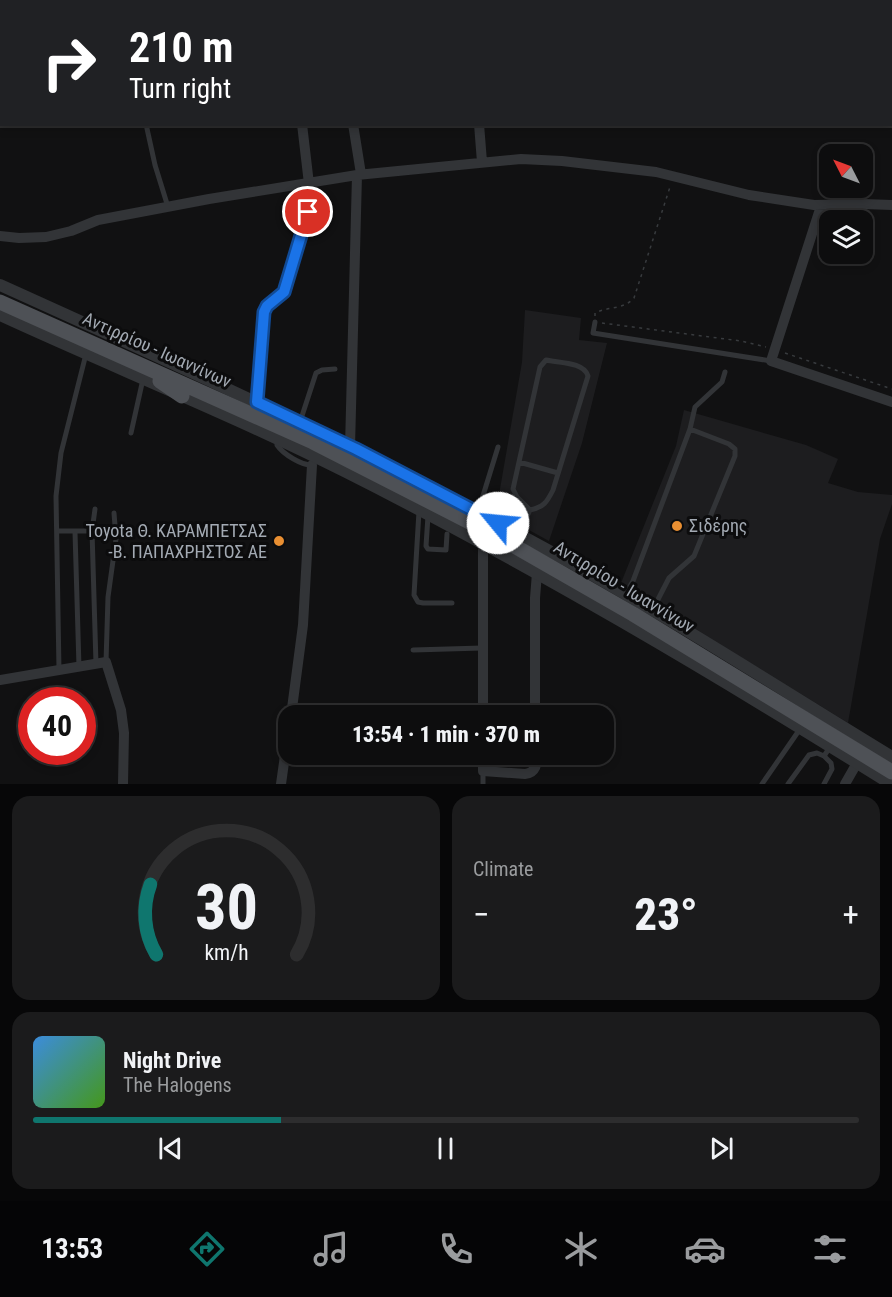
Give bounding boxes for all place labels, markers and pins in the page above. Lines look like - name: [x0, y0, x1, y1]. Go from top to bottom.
- pin: [282, 186, 333, 237]
- place label: Σιδέρης: [689, 515, 747, 536]
- marker: Σιδέρης: [670, 519, 684, 533]
- place label: Toyota Θ. ΚΑΡΑΜΠΕΤΣΑΣ -Β. ΠΑΠΑΧΡΗΣΤΟΣ ΑΕ: [86, 520, 267, 562]
- marker: Toyota Θ. ΚΑΡΑΜΠΕΤΣΑΣ -Β. ΠΑΠΑΧΡΗΣΤΟΣ ΑΕ: [272, 534, 286, 548]

